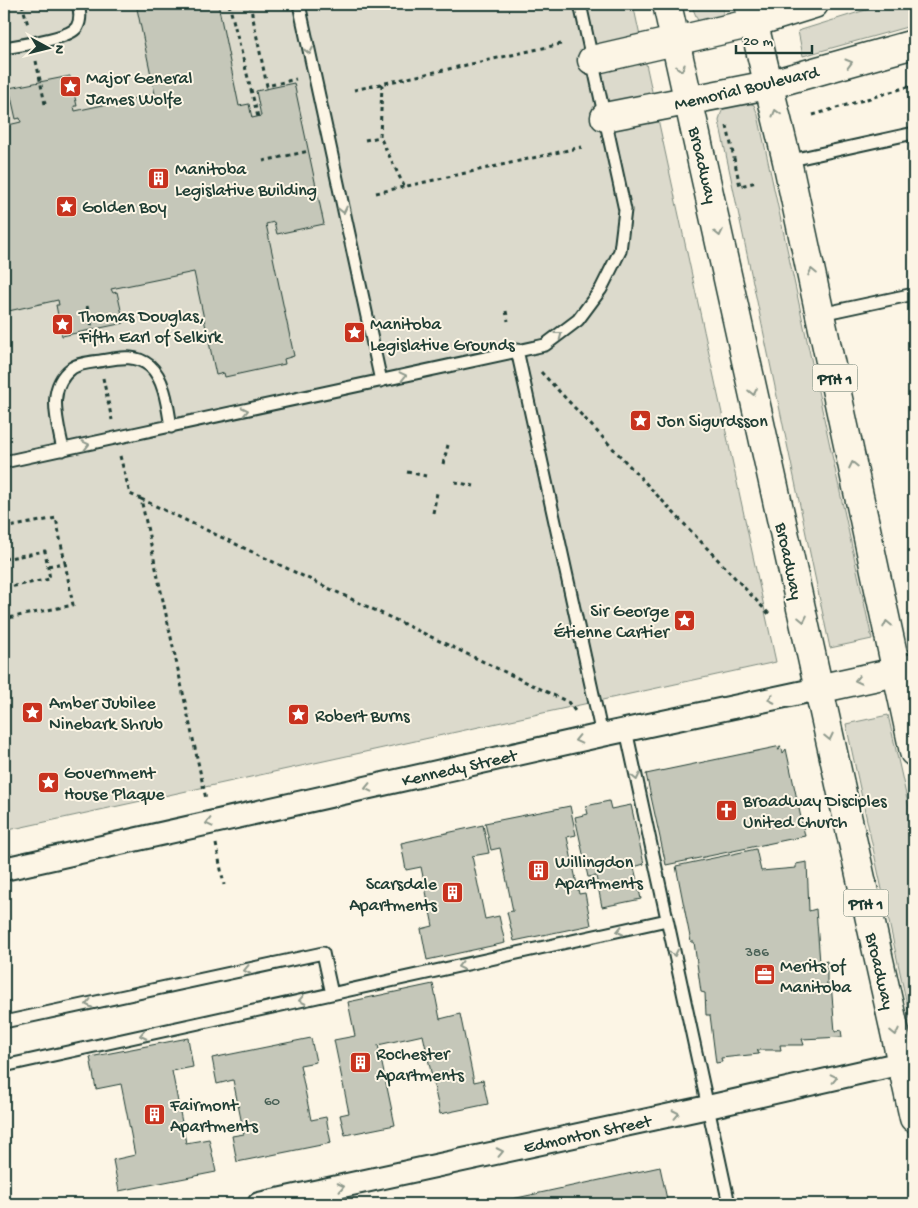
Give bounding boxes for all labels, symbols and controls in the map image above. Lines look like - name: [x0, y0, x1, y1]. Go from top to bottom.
- north arrow: [22, 22, 72, 72]
- scale bar: [736, 22, 812, 54]
- text: 20 m: [743, 33, 773, 51]
- text: N: [49, 44, 67, 55]
- one-way arrow: [303, 47, 314, 56]
- one-way arrow: [844, 58, 852, 68]
- street label: Memorial Boulevard: [672, 62, 822, 116]
- one-way arrow: [675, 64, 686, 73]
- place label: Major General James Wolfe: [86, 69, 193, 111]
- place icon: Major General James Wolfe: [58, 75, 82, 99]
- one-way arrow: [771, 109, 782, 118]
- street label: Broadway: [682, 124, 721, 206]
- place label: Manitoba Legislative Building: [175, 160, 317, 202]
- building icon: Manitoba Legislative Building: [147, 166, 171, 190]
- place icon: Golden Boy: [54, 194, 78, 218]
- place label: Golden Boy: [82, 198, 167, 219]
- one-way arrow: [337, 206, 348, 215]
- one-way arrow: [713, 229, 724, 238]
- one-way arrow: [807, 267, 818, 276]
- place label: Thomas Douglas, Fifth Earl of Selkirk: [78, 307, 224, 349]
- place icon: Thomas Douglas, Fifth Earl of Selkirk: [51, 313, 75, 337]
- place label: Manitoba Legislative Grounds: [370, 315, 516, 357]
- place icon: Manitoba Legislative Grounds: [342, 321, 366, 345]
- one-way arrow: [553, 332, 562, 340]
- road number: PTH 1: [812, 364, 858, 392]
- one-way arrow: [399, 371, 408, 382]
- one-way arrow: [747, 388, 758, 397]
- one-way arrow: [240, 406, 249, 417]
- place icon: Jon Sigurdsson: [629, 408, 653, 432]
- place label: Jon Sigurdsson: [657, 412, 768, 433]
- one-way arrow: [81, 440, 90, 451]
- one-way arrow: [848, 460, 859, 469]
- street label: Broadway: [769, 520, 806, 602]
- place label: Sir George Étienne Cartier: [554, 602, 671, 644]
- place icon: Sir George Étienne Cartier: [673, 608, 697, 632]
- one-way arrow: [797, 615, 808, 624]
- one-way arrow: [882, 619, 893, 628]
- one-way arrow: [853, 674, 862, 685]
- place label: Amber Jubilee Ninebark Shrub: [49, 694, 163, 736]
- one-way arrow: [766, 694, 775, 704]
- place icon: Amber Jubilee Ninebark Shrub: [21, 700, 45, 724]
- place icon: Robert Burns: [287, 703, 311, 727]
- place label: Robert Burns: [315, 707, 411, 728]
- one-way arrow: [823, 732, 834, 741]
- one-way arrow: [573, 735, 582, 745]
- street label: Kennedy Street: [400, 746, 521, 793]
- place label: Government House Plaque: [64, 764, 165, 806]
- place icon: Government House Plaque: [36, 770, 60, 794]
- one-way arrow: [630, 773, 641, 782]
- one-way arrow: [363, 782, 372, 793]
- place label: Broadway Disciples United Church: [742, 792, 888, 834]
- church icon: Broadway Disciples United Church: [715, 798, 739, 822]
- one-way arrow: [205, 817, 214, 828]
- place label: Willingdon Apartments: [555, 853, 644, 895]
- building icon: Willingdon Apartments: [527, 859, 551, 883]
- place label: Scarsdale Apartments: [349, 875, 438, 917]
- building icon: Scarsdale Apartments: [441, 881, 465, 905]
- road number: PTH 1: [844, 890, 888, 916]
- one-way arrow: [615, 925, 624, 936]
- street label: Broadway: [859, 930, 898, 1012]
- house number: 386: [744, 944, 769, 962]
- one-way arrow: [669, 949, 679, 958]
- place label: Merits of Manitoba: [780, 957, 852, 999]
- one-way arrow: [456, 960, 465, 970]
- office icon: Merits of Manitoba: [752, 963, 776, 987]
- one-way arrow: [243, 964, 252, 974]
- one-way arrow: [298, 994, 307, 1005]
- one-way arrow: [84, 998, 93, 1009]
- one-way arrow: [889, 1027, 900, 1036]
- one-way arrow: [139, 1029, 148, 1040]
- place label: Rochester Apartments: [376, 1045, 465, 1087]
- building icon: Rochester Apartments: [348, 1051, 372, 1075]
- one-way arrow: [830, 1073, 839, 1084]
- house number: 60: [264, 1093, 281, 1111]
- place label: Fairmont Apartments: [169, 1096, 259, 1138]
- building icon: Fairmont Apartments: [142, 1102, 166, 1126]
- one-way arrow: [671, 1109, 680, 1120]
- street label: Edmonton Street: [522, 1111, 655, 1159]
- one-way arrow: [495, 1147, 504, 1158]
- one-way arrow: [337, 1182, 345, 1192]

